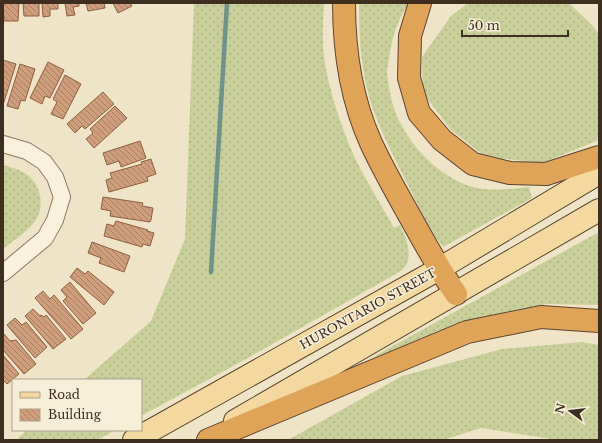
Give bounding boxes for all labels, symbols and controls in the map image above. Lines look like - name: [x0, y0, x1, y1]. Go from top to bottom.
- scale bar: [462, 12, 568, 38]
- text: 50 m: [468, 18, 500, 33]
- street label: HURONTARIO STREET: [297, 265, 439, 352]
- legend: [12, 379, 142, 431]
- text: Road: [48, 387, 80, 402]
- north arrow: [550, 391, 590, 431]
- text: N: [552, 401, 569, 415]
- text: Building: [48, 407, 102, 422]

